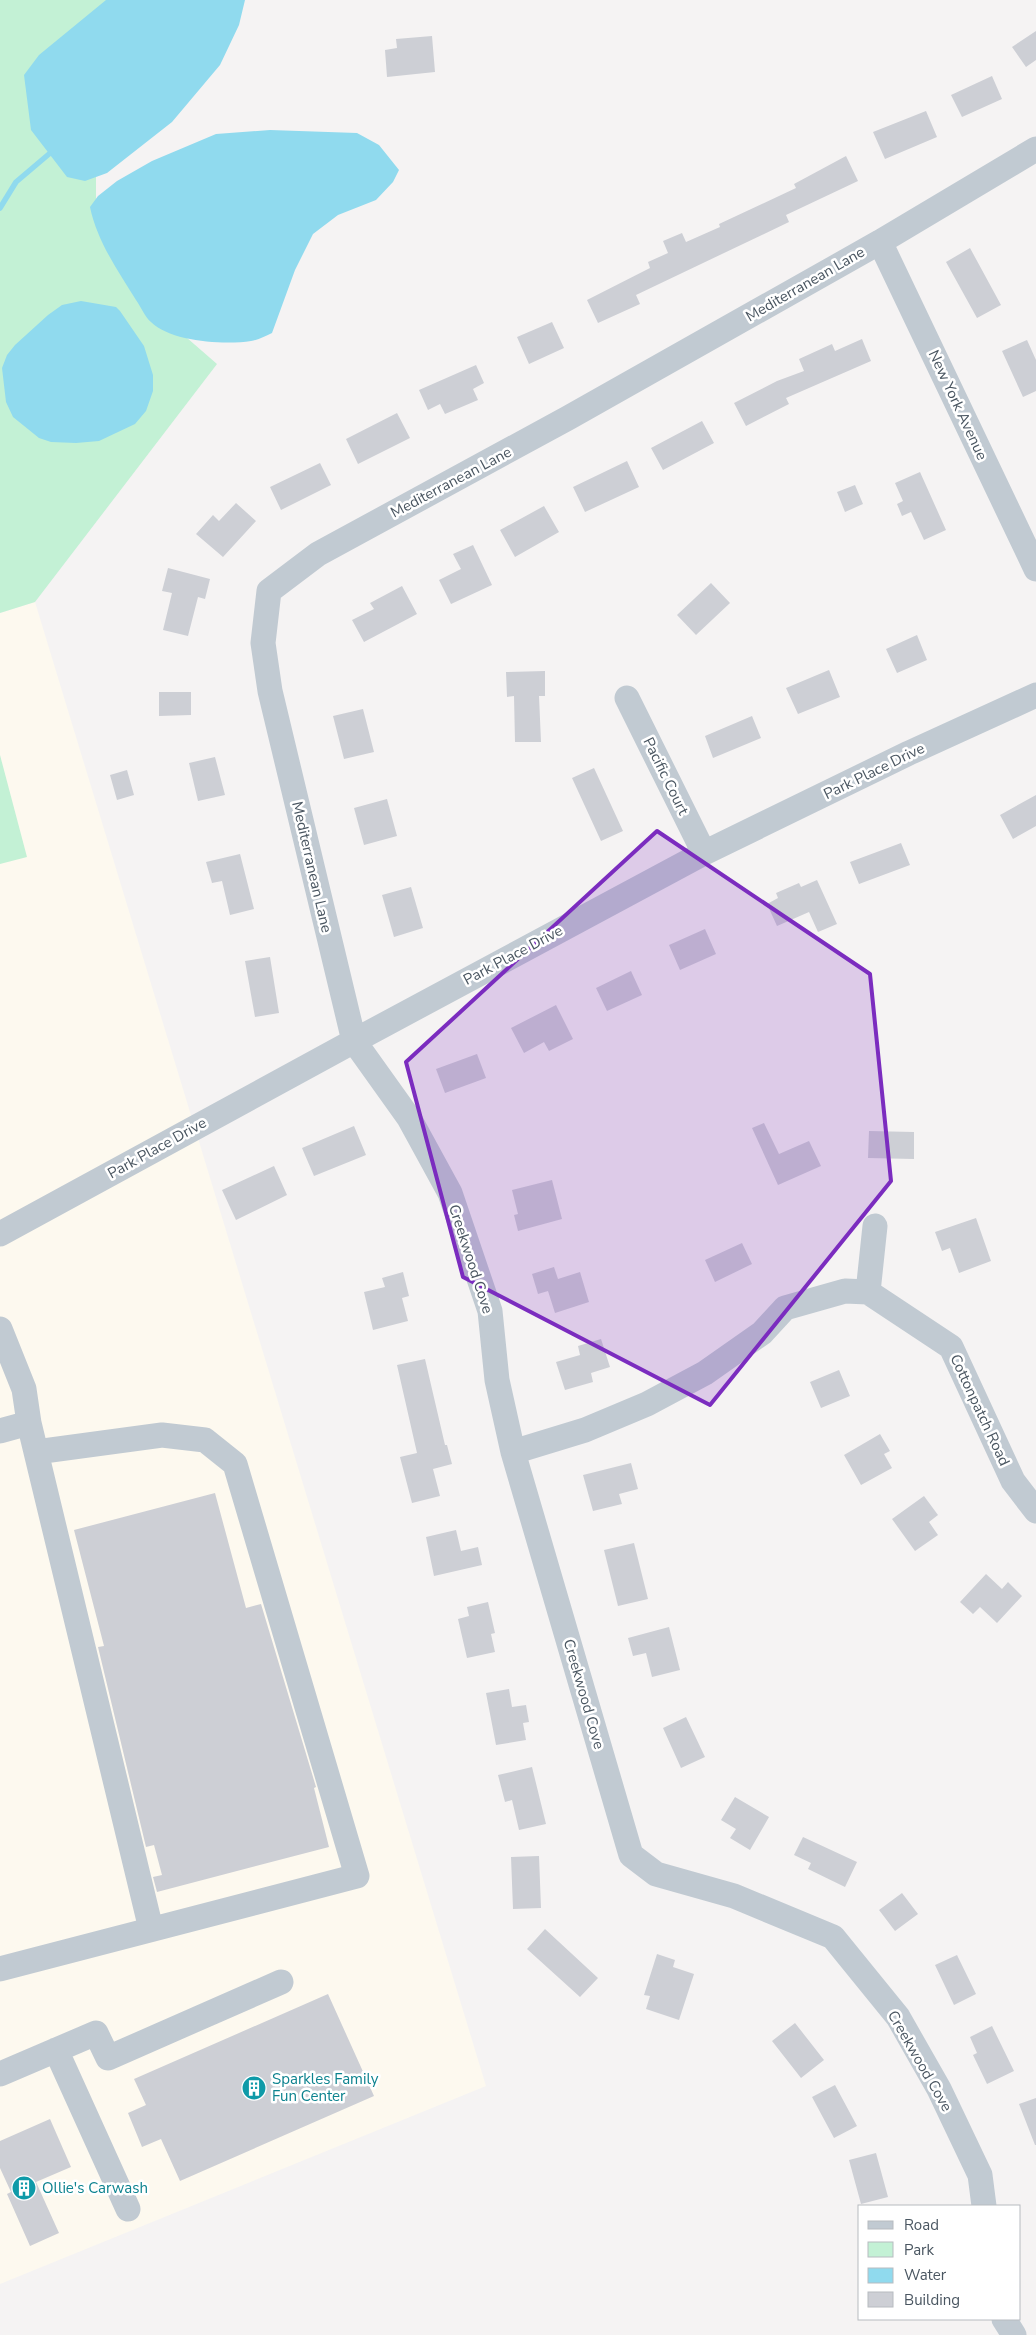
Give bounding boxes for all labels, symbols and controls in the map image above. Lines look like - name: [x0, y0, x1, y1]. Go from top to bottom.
- street label: Mediterranean Lane: [742, 242, 868, 326]
- street label: New York Avenue: [924, 347, 992, 463]
- street label: Mediterranean Lane: [387, 442, 515, 522]
- street label: Pacific Court: [639, 734, 694, 819]
- street label: Park Place Drive: [820, 738, 928, 804]
- street label: Mediterranean Lane: [287, 799, 337, 935]
- street label: Park Place Drive: [460, 920, 566, 990]
- street label: Park Place Drive: [104, 1113, 210, 1183]
- street label: Creekwood Cove: [444, 1202, 498, 1316]
- street label: Cottonpatch Road: [945, 1351, 1015, 1469]
- street label: Creekwood Cove: [559, 1637, 609, 1751]
- street label: Creekwood Cove: [883, 2007, 957, 2115]
- place label: Sparkles Family Fun Center: [272, 2069, 379, 2106]
- building icon: Sparkles Family Fun Center: [241, 2075, 267, 2101]
- building icon: Ollie's Carwash: [11, 2175, 37, 2201]
- place label: Ollie's Carwash: [42, 2178, 148, 2198]
- legend: [858, 2205, 1021, 2320]
- text: Road: [904, 2215, 939, 2235]
- text: Park: [904, 2240, 934, 2260]
- text: Water: [904, 2265, 947, 2285]
- text: Building: [904, 2290, 960, 2310]

